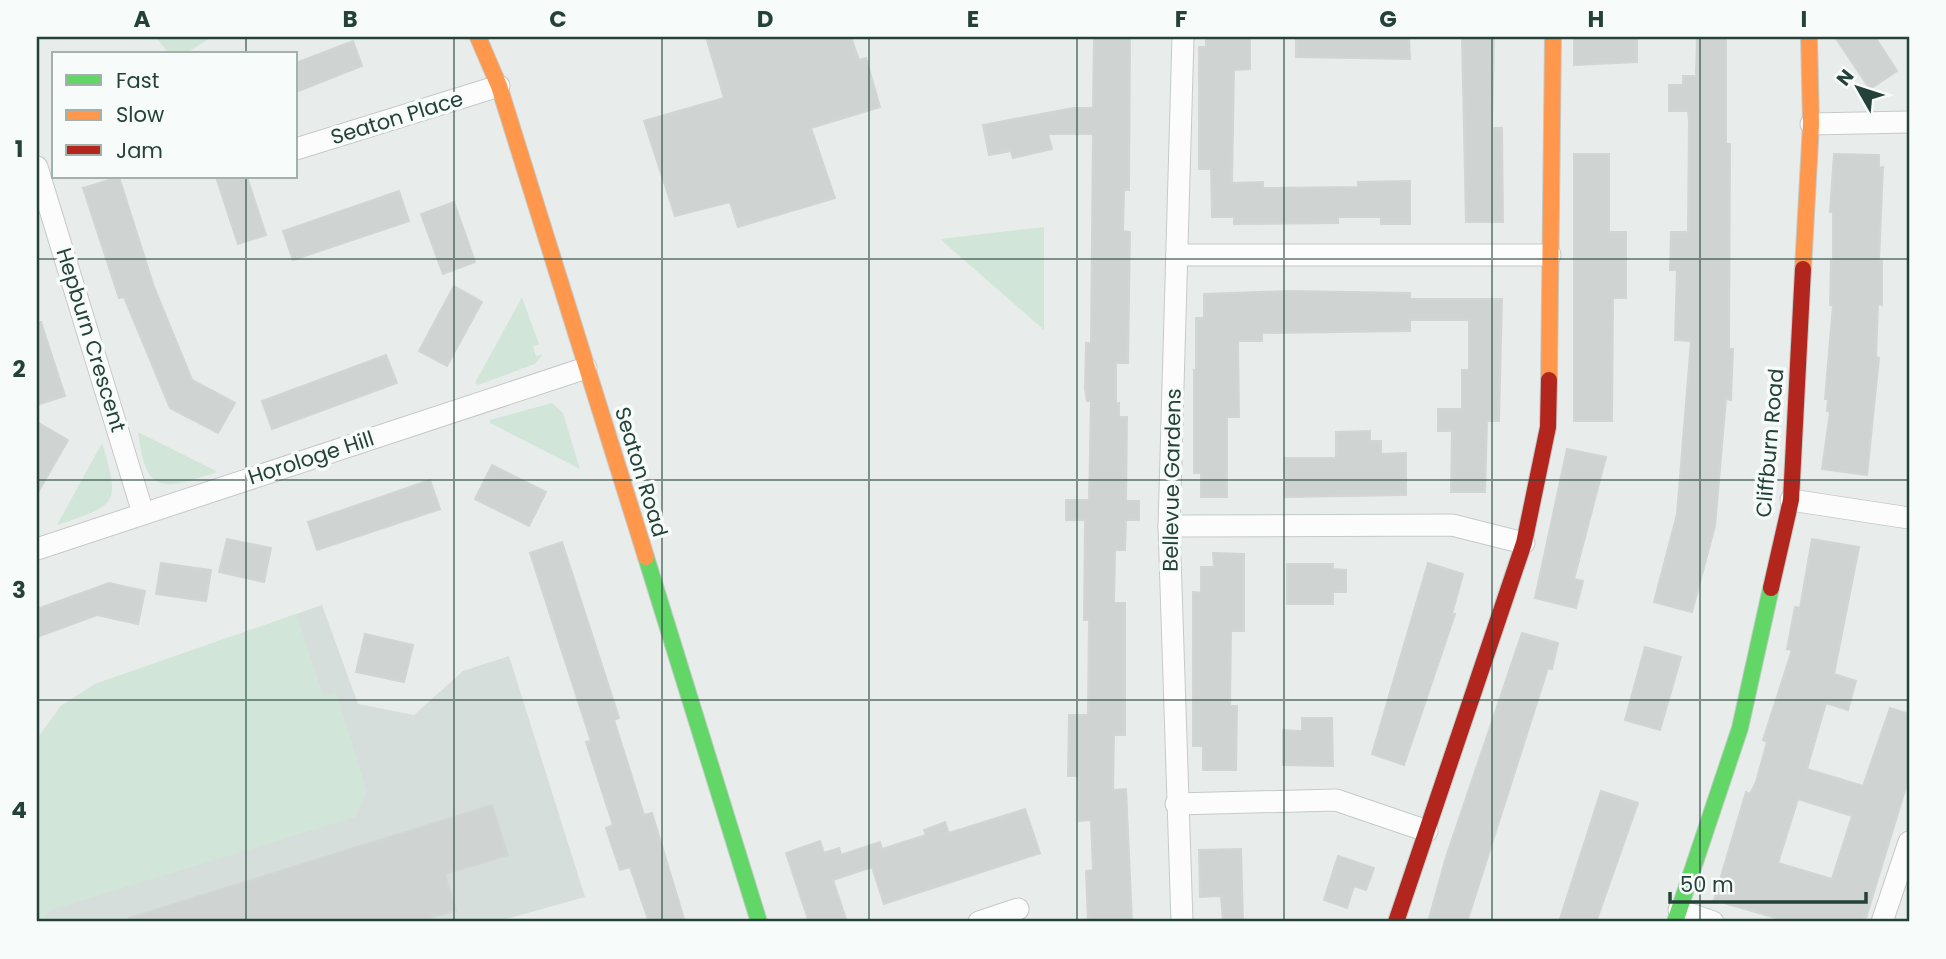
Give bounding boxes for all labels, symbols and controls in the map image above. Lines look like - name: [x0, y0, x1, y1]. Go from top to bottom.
- text: A: [134, 3, 151, 35]
- text: B: [342, 3, 358, 35]
- text: C: [549, 3, 567, 35]
- text: D: [757, 3, 773, 35]
- text: E: [967, 3, 979, 35]
- text: F: [1175, 3, 1187, 35]
- text: G: [1379, 3, 1397, 35]
- text: H: [1588, 3, 1604, 35]
- text: I: [1801, 3, 1807, 35]
- legend: [52, 52, 298, 178]
- north arrow: [1824, 52, 1894, 122]
- text: N: [1830, 64, 1860, 92]
- text: Fast: [116, 66, 159, 95]
- street label: Seaton Place: [327, 84, 467, 151]
- text: Slow: [116, 100, 164, 129]
- text: 1: [15, 133, 23, 165]
- text: Jam: [116, 136, 163, 165]
- street label: Hepburn Crescent: [50, 244, 133, 435]
- text: 2: [12, 353, 26, 385]
- street label: Cliffburn Road: [1749, 367, 1790, 519]
- street label: Bellevue Gardens: [1155, 388, 1188, 572]
- street label: Seaton Road: [608, 403, 675, 540]
- street label: Horologe Hill: [244, 424, 377, 492]
- text: 3: [12, 574, 26, 606]
- text: 4: [11, 794, 27, 826]
- scale bar: [1670, 861, 1866, 905]
- text: 50 m: [1680, 870, 1734, 899]

